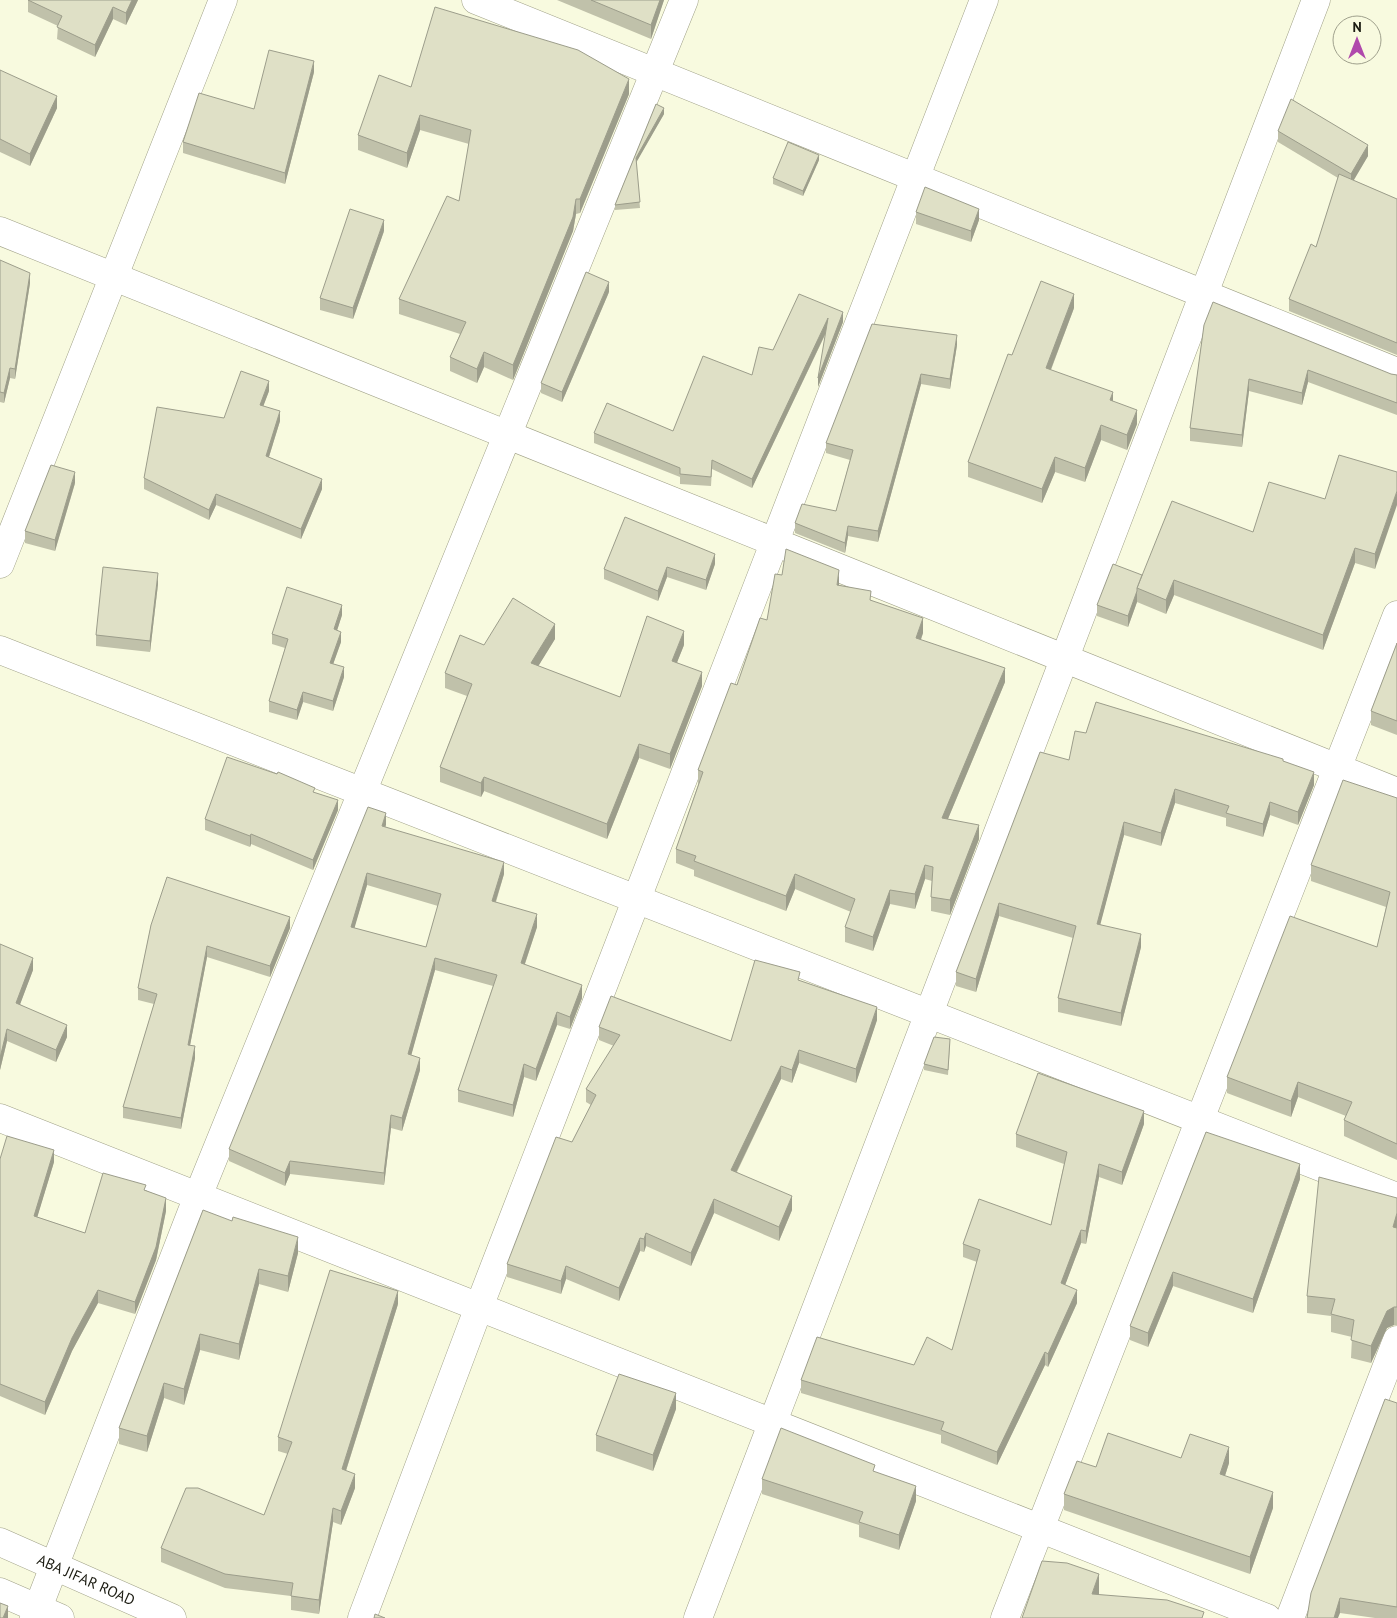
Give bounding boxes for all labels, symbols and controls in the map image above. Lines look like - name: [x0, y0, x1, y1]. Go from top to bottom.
- north arrow: [1332, 15, 1382, 65]
- text: N: [1352, 18, 1362, 36]
- street label: ABA JIFAR ROAD: [34, 1550, 138, 1609]

